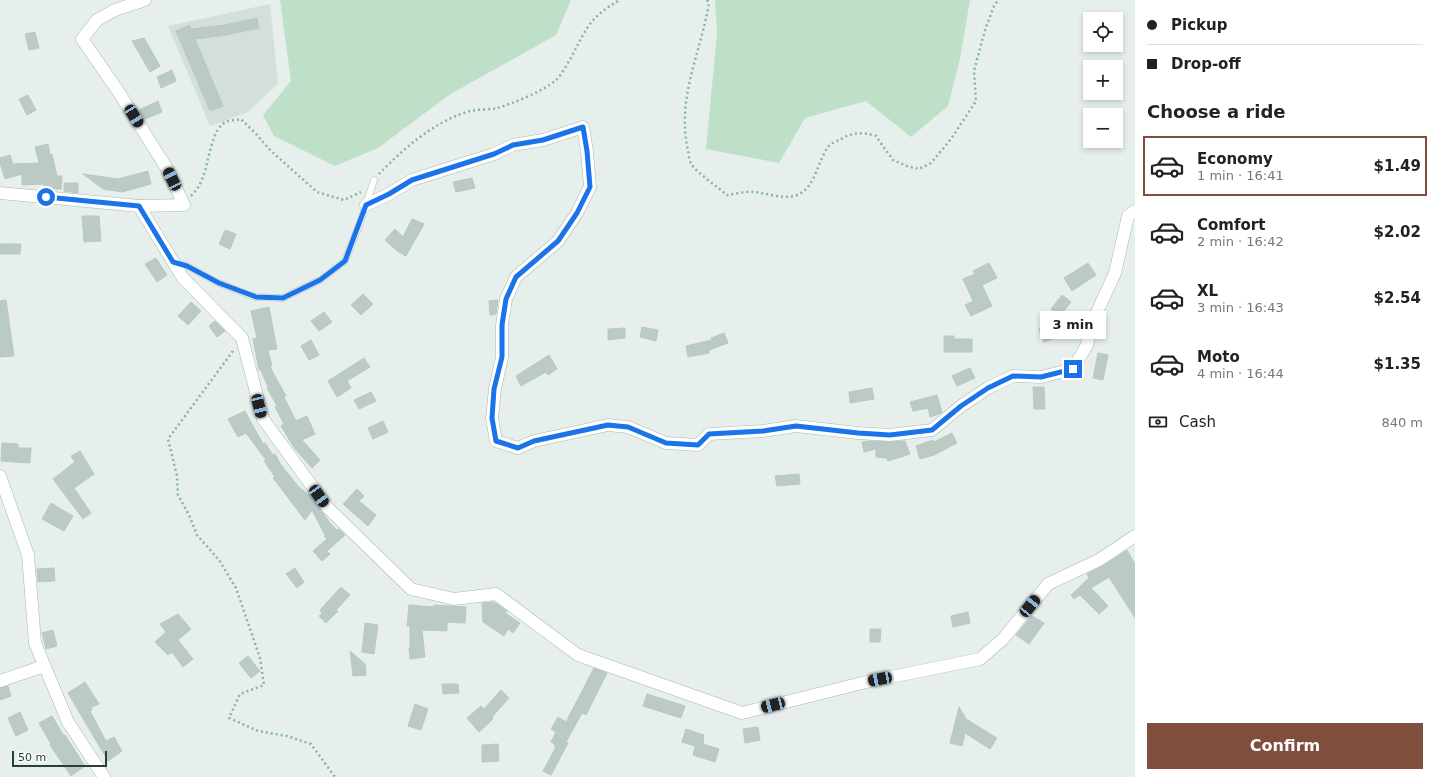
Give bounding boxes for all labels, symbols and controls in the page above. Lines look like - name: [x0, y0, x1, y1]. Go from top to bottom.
- map controls: [1083, 12, 1123, 148]
- button: locate: [1083, 12, 1123, 52]
- text: Pickup: [1171, 16, 1227, 34]
- text: Drop-off: [1171, 55, 1241, 73]
- button: +: [1083, 60, 1123, 100]
- text: Choose a ride: [1147, 101, 1286, 122]
- car: [123, 103, 145, 129]
- button: −: [1083, 108, 1123, 148]
- icon: car: [1149, 148, 1185, 184]
- text: Economy: [1197, 150, 1273, 168]
- text: $1.49: [1374, 157, 1421, 175]
- car: [161, 166, 183, 192]
- text: 1 min · 16:41: [1197, 168, 1284, 183]
- route start: [37, 188, 55, 206]
- icon: car: [1149, 214, 1185, 250]
- text: Comfort: [1197, 216, 1265, 234]
- text: $2.02: [1374, 223, 1421, 241]
- text: 2 min · 16:42: [1197, 234, 1284, 249]
- icon: car: [1149, 280, 1185, 316]
- text: XL: [1197, 282, 1218, 300]
- text: $2.54: [1374, 289, 1421, 307]
- text: 3 min · 16:43: [1197, 300, 1284, 315]
- callout: 3 min: [1040, 311, 1106, 339]
- text: 3 min: [1053, 317, 1093, 332]
- icon: car: [1149, 346, 1185, 382]
- text: Moto: [1197, 348, 1240, 366]
- text: $1.35: [1374, 355, 1421, 373]
- route end: [1064, 360, 1082, 378]
- text: 4 min · 16:44: [1197, 366, 1284, 381]
- car: [250, 393, 268, 419]
- icon: cash: [1147, 411, 1169, 433]
- text: Cash: [1179, 413, 1216, 431]
- text: 840 m: [1381, 415, 1423, 430]
- car: [307, 483, 331, 509]
- car: [1018, 593, 1042, 619]
- car: [867, 671, 893, 687]
- car: [760, 696, 786, 714]
- button: Confirm: [1147, 723, 1423, 769]
- scale bar: [12, 749, 107, 768]
- text: 50 m: [18, 751, 46, 764]

